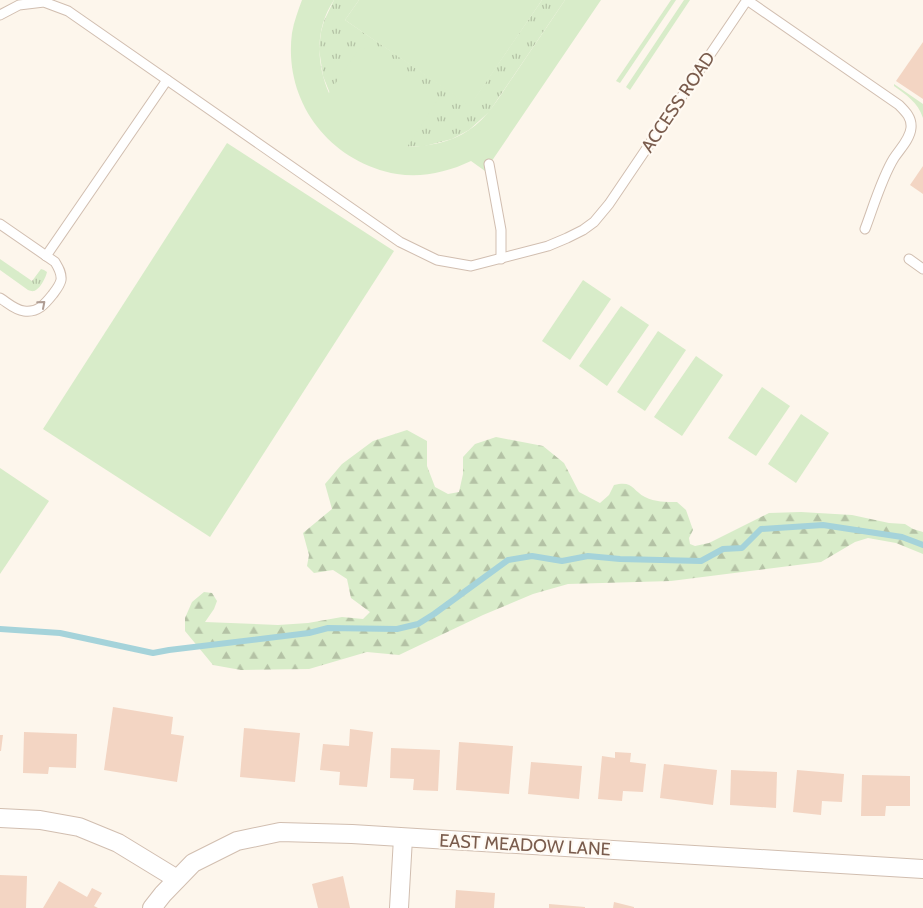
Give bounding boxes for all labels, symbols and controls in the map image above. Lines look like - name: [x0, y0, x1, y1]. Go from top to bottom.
- street label: ACCESS ROAD: [636, 48, 720, 156]
- one-way arrow: [37, 301, 46, 310]
- street label: EAST MEADOW LANE: [439, 830, 611, 860]

